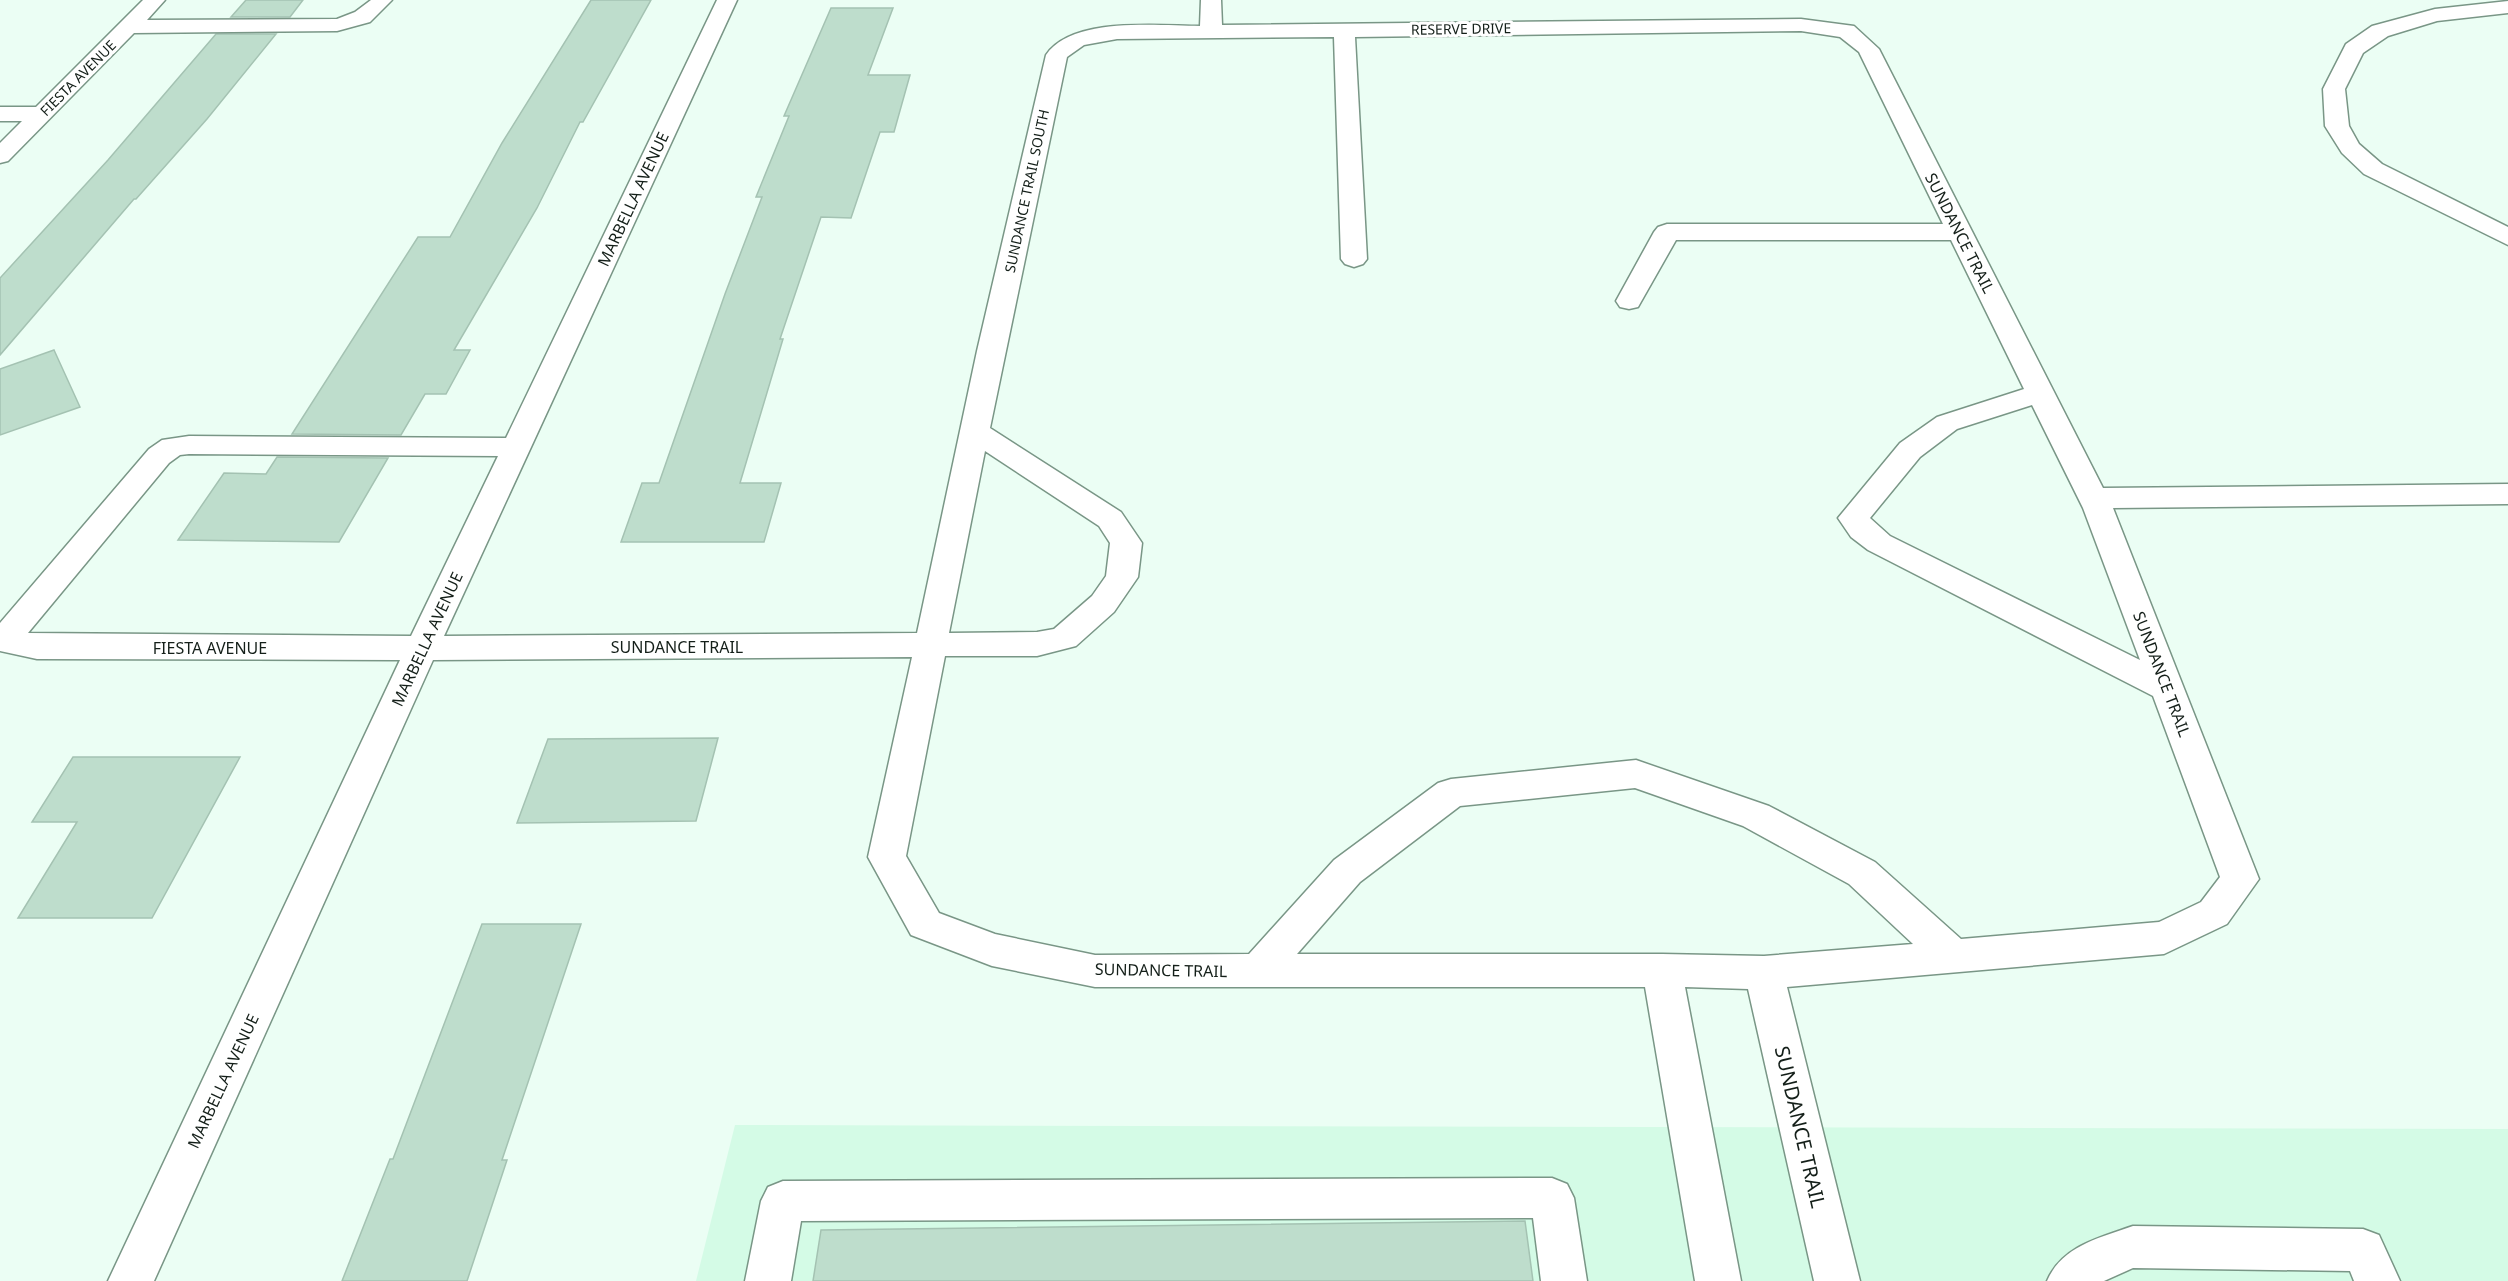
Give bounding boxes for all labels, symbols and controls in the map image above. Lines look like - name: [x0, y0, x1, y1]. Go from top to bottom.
- street label: RESERVE DRIVE: [1411, 18, 1511, 39]
- street label: FIESTA AVENUE: [36, 36, 120, 120]
- street label: SUNDANCE TRAIL SOUTH: [1000, 107, 1053, 274]
- street label: MARBELLA AVENUE: [592, 128, 674, 270]
- street label: SUNDANCE TRAIL: [1920, 169, 2000, 297]
- street label: MARBELLA AVENUE: [386, 568, 468, 710]
- street label: SUNDANCE TRAIL: [2128, 608, 2196, 740]
- street label: SUNDANCE TRAIL: [611, 636, 743, 658]
- street label: FIESTA AVENUE: [153, 637, 267, 659]
- street label: SUNDANCE TRAIL: [1095, 958, 1227, 982]
- street label: MARBELLA AVENUE: [182, 1010, 264, 1152]
- street label: SUNDANCE TRAIL: [1769, 1043, 1832, 1211]

